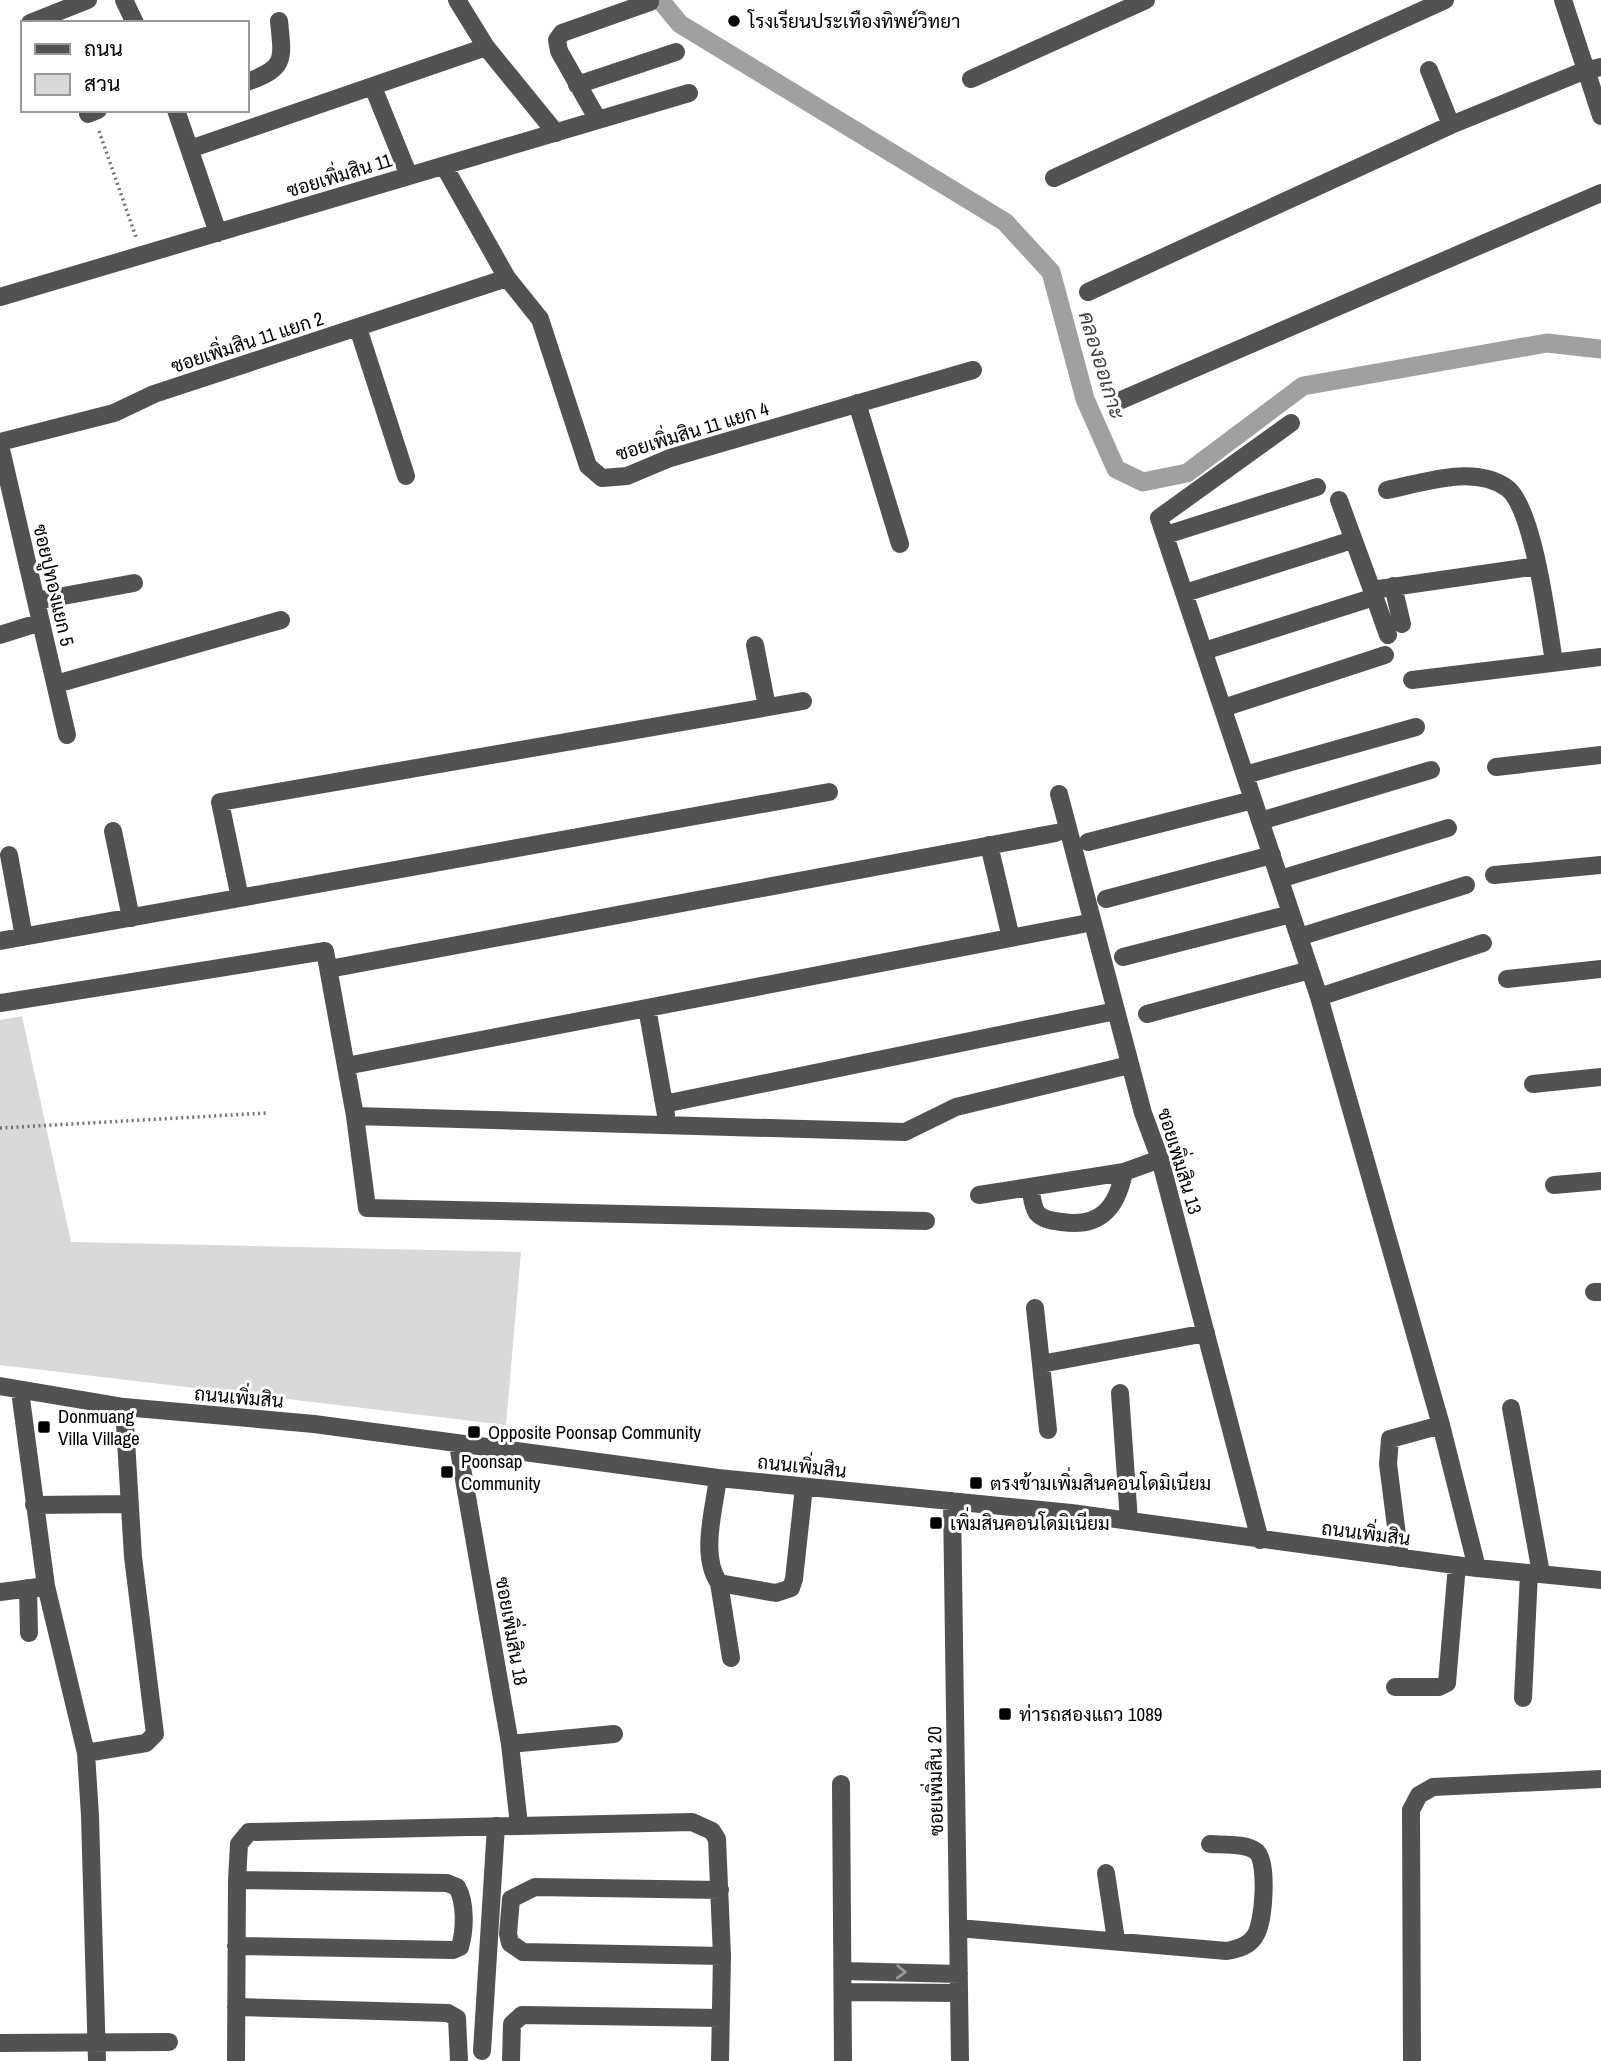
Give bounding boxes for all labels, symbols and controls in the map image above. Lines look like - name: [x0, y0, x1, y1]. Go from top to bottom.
- place label: โรงเรียนประเทืองทิพย์วิทยา: [747, 8, 960, 34]
- marker: โรงเรียนประเทืองทิพย์วิทยา: [726, 13, 742, 29]
- legend: [21, 21, 248, 112]
- text: ถนน: [84, 34, 123, 63]
- text: สวน: [84, 69, 120, 98]
- street label: ซอยเพิ่มสิน 11: [282, 144, 395, 203]
- street label: ซอยเพิ่มสิน 11 แยก 2: [167, 302, 327, 379]
- water label: คลองออเกาะ: [1072, 308, 1132, 423]
- street label: ซอยเพิ่มสิน 11 แยก 4: [611, 392, 772, 467]
- street label: ซอยปูทองแยก 5: [26, 522, 81, 649]
- street label: ซอยเพิ่มสิน 13: [1152, 1104, 1211, 1217]
- street label: ถนนเพิ่มสิน: [193, 1377, 285, 1414]
- place label: Donmuang Villa Village: [58, 1403, 140, 1451]
- marker: Donmuang Villa Village: [36, 1419, 52, 1435]
- place label: Opposite Poonsap Community: [488, 1419, 701, 1445]
- marker: Opposite Poonsap Community: [466, 1424, 482, 1440]
- street label: ถนนเพิ่มสิน: [756, 1445, 848, 1484]
- place label: Poonsap Community: [461, 1448, 541, 1496]
- marker: Poonsap Community: [439, 1464, 455, 1480]
- place label: ตรงข้ามเพิ่มสินคอนโดมิเนียม: [990, 1467, 1211, 1496]
- marker: ตรงข้ามเพิ่มสินคอนโดมิเนียม: [968, 1475, 984, 1491]
- place label: เพิ่มสินคอนโดมิเนียม: [950, 1507, 1110, 1536]
- street label: ถนนเพิ่มสิน: [1320, 1512, 1412, 1551]
- marker: เพิ่มสินคอนโดมิเนียม: [928, 1515, 944, 1531]
- street label: ซอยเพิ่มสิน 18: [490, 1574, 537, 1687]
- place label: ท่ารถสองแถว 1089: [1019, 1701, 1163, 1727]
- marker: ท่ารถสองแถว 1089: [997, 1706, 1013, 1722]
- street label: ซอยเพิ่มสิน 20: [918, 1726, 949, 1836]
- one-way arrow: [896, 1965, 907, 1980]

